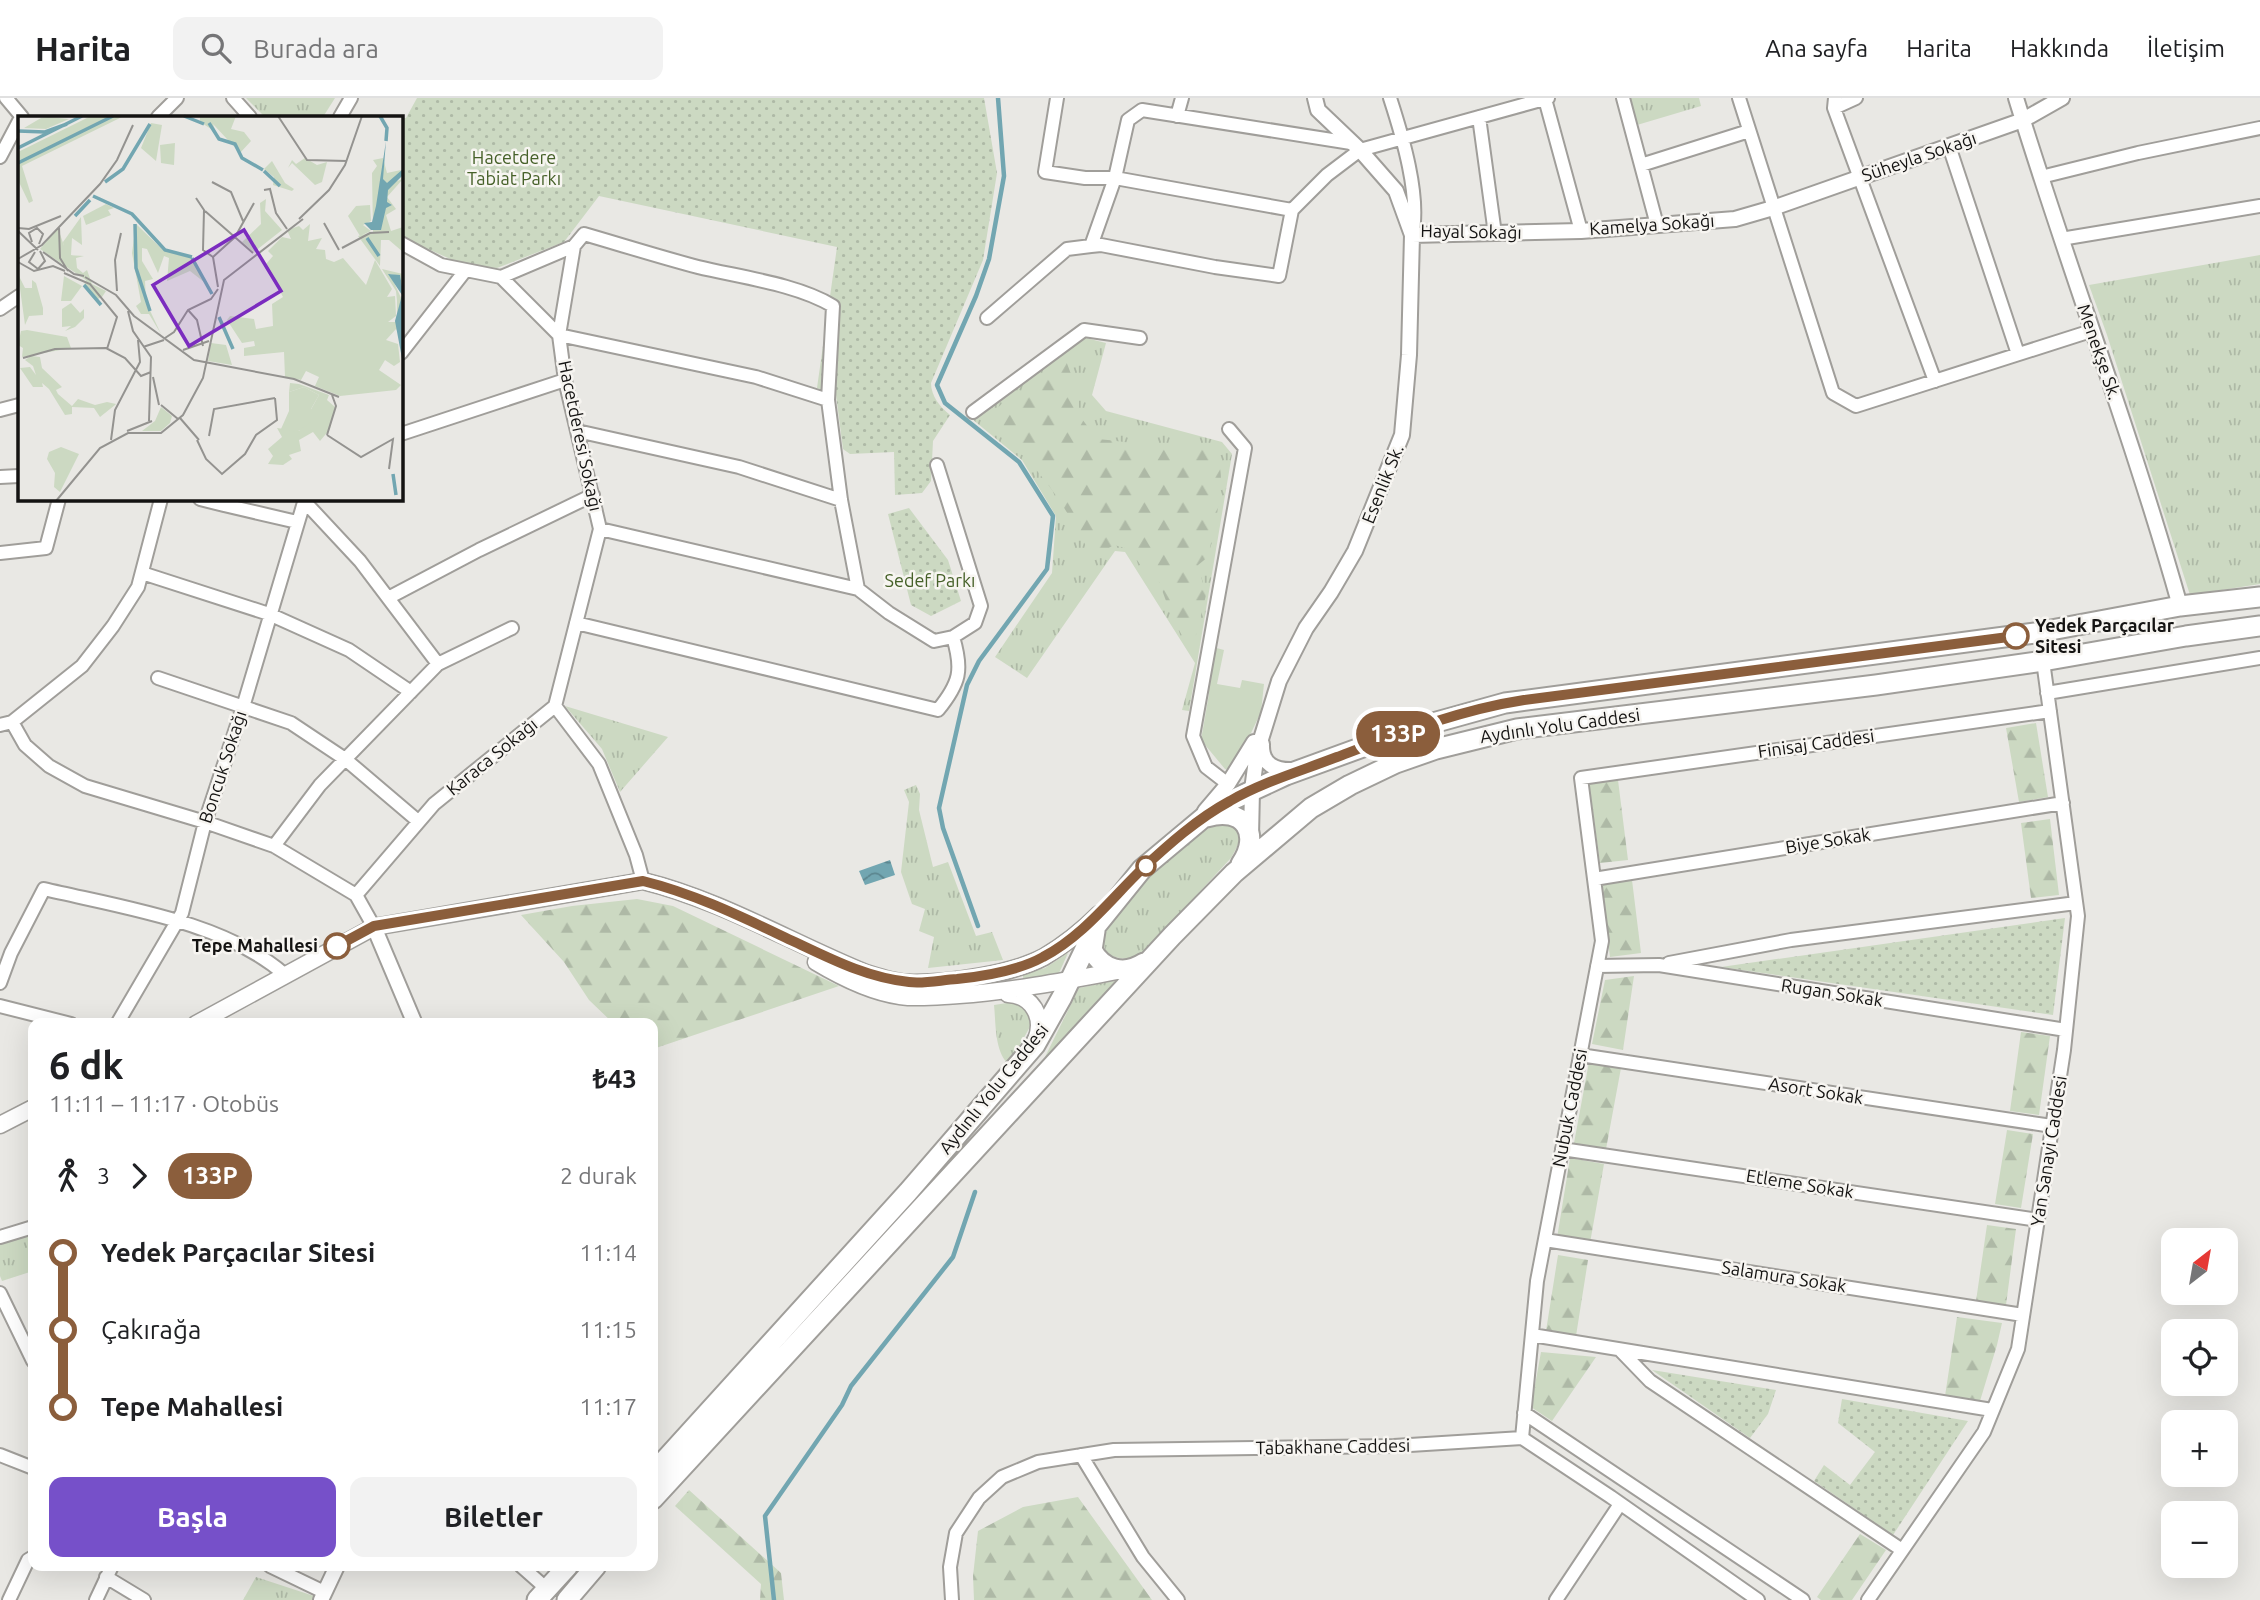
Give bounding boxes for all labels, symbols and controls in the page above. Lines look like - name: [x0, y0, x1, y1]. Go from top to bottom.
- search box: [173, 17, 663, 80]
- icon: search: [197, 29, 235, 67]
- text: Harita: [35, 30, 131, 67]
- text: Burada ara: [253, 34, 379, 63]
- text: Ana sayfa: [1765, 35, 1868, 62]
- text: Harita: [1906, 35, 1972, 62]
- text: Hakkında: [2010, 35, 2109, 62]
- text: İletişim: [2147, 35, 2225, 62]
- inset map: [18, 116, 402, 500]
- street label: Süheyla Sokağı: [1859, 127, 1979, 185]
- park label: Hacetdere Tabiat Parkı: [467, 147, 561, 188]
- street label: Kamelya Sokağı: [1589, 210, 1715, 238]
- street label: Hayal Sokağı: [1420, 220, 1522, 242]
- street label: Menekşe Sk.: [2074, 301, 2126, 402]
- street label: Hacetderesi Sokağı: [555, 359, 607, 513]
- street label: Esenlik Sk.: [1357, 441, 1407, 526]
- park label: Sedef Parkı: [885, 570, 975, 590]
- place label: Yedek Parçacılar Sitesi: [2035, 615, 2175, 656]
- marker: Yedek Parçacılar Sitesi: [2003, 623, 2029, 649]
- street label: Aydınlı Yolu Caddesi: [1479, 704, 1641, 746]
- street label: Boncuk Sokağı: [194, 708, 250, 825]
- line badge: 133P: [1349, 711, 1447, 757]
- street label: Karaca Sokağı: [442, 714, 541, 799]
- text: 133P: [1370, 720, 1426, 747]
- street label: Finisaj Caddesi: [1756, 725, 1875, 761]
- street label: Biye Sokak: [1784, 823, 1872, 857]
- unlabelled marker: [1136, 856, 1156, 876]
- marker: Tepe Mahallesi: [324, 933, 350, 959]
- place label: Tepe Mahallesi: [192, 935, 318, 955]
- street label: Rugan Sokak: [1780, 974, 1885, 1010]
- street label: Aydınlı Yolu Caddesi: [935, 1019, 1052, 1157]
- text: 6 dk: [49, 1044, 124, 1086]
- street label: Nubuk Caddesi: [1548, 1047, 1590, 1169]
- text: ₺43: [593, 1064, 637, 1093]
- street label: Asort Sokak: [1767, 1073, 1865, 1107]
- street label: Yan Sanayi Caddesi: [2026, 1074, 2070, 1228]
- text: 11:11 – 11:17 · Otobüs: [49, 1091, 279, 1116]
- icon: walk: [49, 1157, 87, 1195]
- icon: forward: [120, 1157, 158, 1195]
- text: 133P: [182, 1162, 238, 1189]
- text: 3: [97, 1163, 110, 1188]
- text: 2 durak: [560, 1163, 637, 1188]
- street label: Etleme Sokak: [1745, 1165, 1855, 1201]
- north arrow: [2161, 1228, 2238, 1306]
- map controls: [2161, 1228, 2238, 1578]
- text: Yedek Parçacılar Sitesi: [101, 1238, 375, 1267]
- text: 11:14: [579, 1240, 637, 1265]
- street label: Salamura Sokak: [1720, 1256, 1848, 1296]
- text: Çakırağa: [101, 1315, 201, 1344]
- text: 11:15: [579, 1317, 637, 1342]
- button: locate: [2161, 1319, 2238, 1396]
- text: Tepe Mahallesi: [101, 1392, 283, 1421]
- text: 11:17: [579, 1394, 637, 1419]
- button: +: [2161, 1410, 2238, 1487]
- street label: Tabakhane Caddesi: [1255, 1435, 1411, 1457]
- button: Başla: [49, 1477, 336, 1557]
- button: Biletler: [350, 1477, 637, 1557]
- button: −: [2161, 1501, 2238, 1578]

